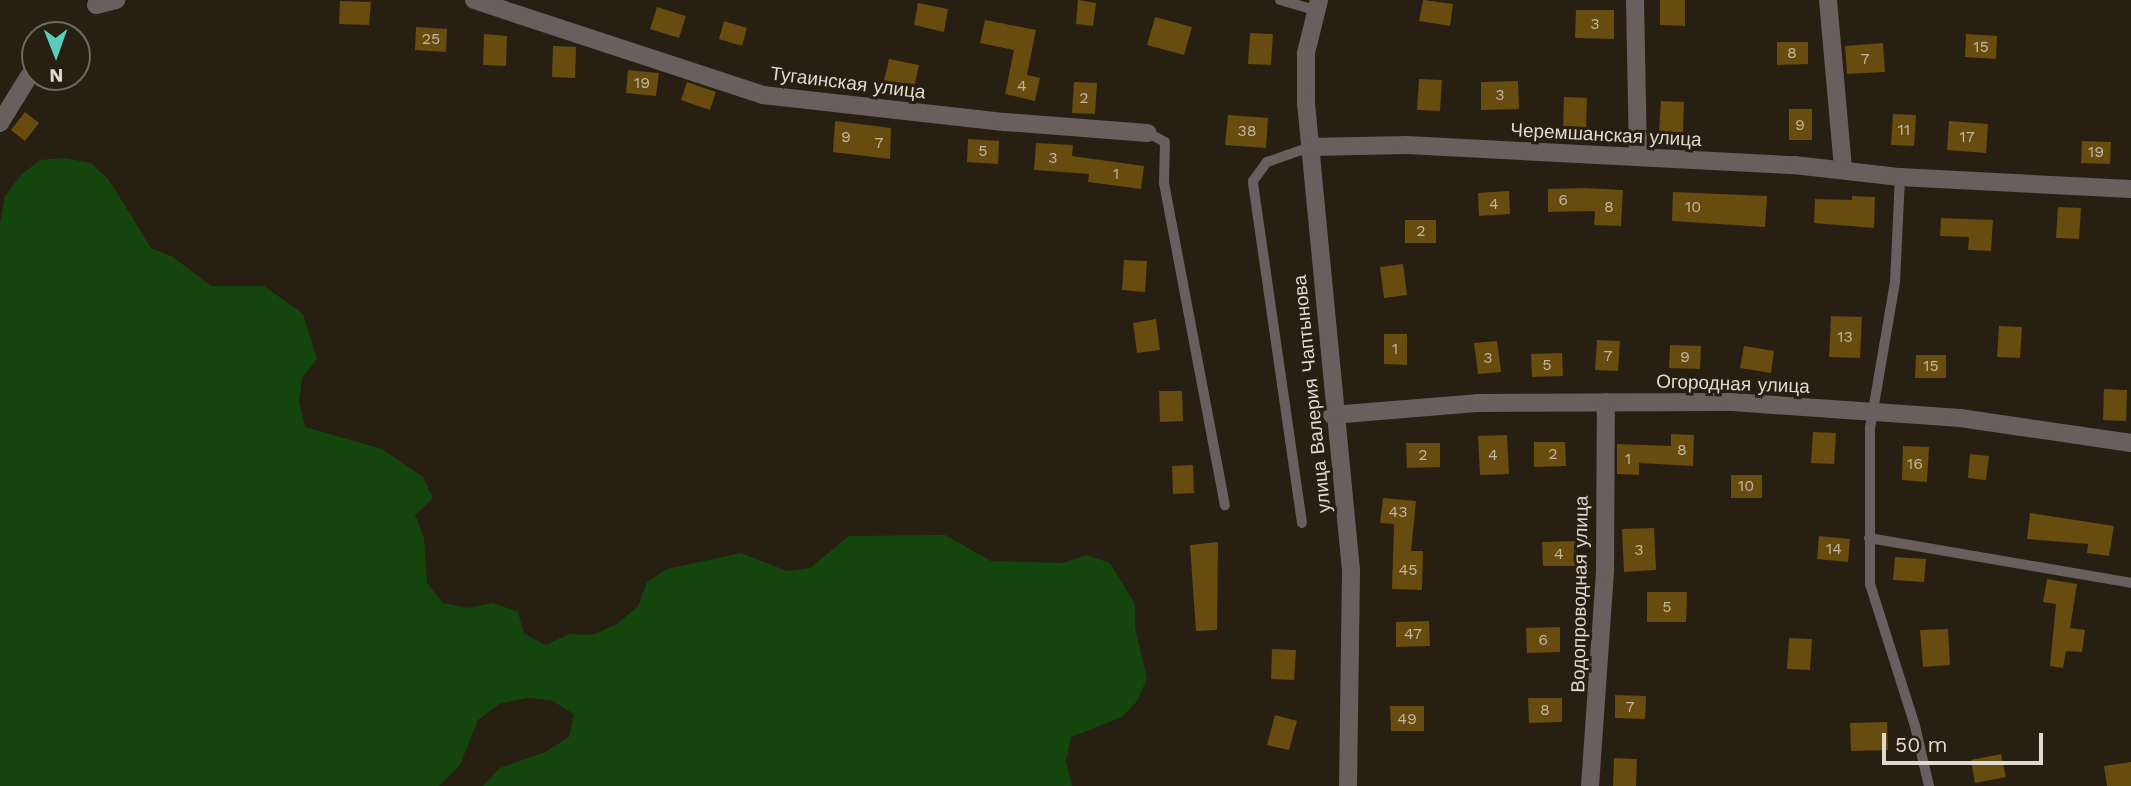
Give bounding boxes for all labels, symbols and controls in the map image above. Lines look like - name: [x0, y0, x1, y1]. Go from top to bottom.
- house number: 3: [1590, 14, 1600, 34]
- north arrow: [21, 21, 91, 91]
- house number: 25: [422, 29, 440, 49]
- house number: 15: [1973, 37, 1989, 57]
- house number: 8: [1787, 43, 1797, 63]
- house number: 7: [1861, 49, 1869, 69]
- street label: Тугаинская улица: [769, 62, 927, 104]
- text: N: [49, 64, 64, 87]
- house number: 19: [634, 73, 650, 93]
- house number: 4: [1017, 76, 1027, 96]
- house number: 3: [1495, 85, 1505, 105]
- house number: 2: [1079, 88, 1089, 108]
- house number: 9: [1795, 115, 1805, 135]
- street label: Черемшанская улица: [1510, 119, 1702, 151]
- house number: 11: [1898, 120, 1910, 140]
- house number: 38: [1237, 121, 1257, 141]
- house number: 9: [841, 127, 851, 147]
- house number: 17: [1959, 127, 1975, 147]
- house number: 7: [875, 133, 883, 153]
- house number: 5: [978, 141, 988, 161]
- house number: 19: [2088, 142, 2104, 162]
- house number: 3: [1048, 148, 1058, 168]
- house number: 1: [1113, 164, 1119, 184]
- house number: 6: [1558, 190, 1568, 210]
- house number: 4: [1489, 194, 1499, 214]
- house number: 8: [1604, 197, 1614, 217]
- house number: 10: [1685, 197, 1701, 217]
- house number: 2: [1416, 221, 1426, 241]
- street label: улица Валерия Чаптынова: [1288, 274, 1336, 514]
- house number: 13: [1837, 327, 1853, 347]
- house number: 1: [1392, 339, 1398, 359]
- house number: 7: [1604, 346, 1612, 366]
- house number: 9: [1680, 347, 1690, 367]
- house number: 3: [1483, 348, 1493, 368]
- house number: 5: [1542, 355, 1552, 375]
- house number: 15: [1923, 356, 1939, 376]
- street label: Огородная улица: [1656, 370, 1810, 398]
- house number: 8: [1677, 440, 1687, 460]
- house number: 2: [1548, 444, 1558, 464]
- house number: 2: [1418, 445, 1428, 465]
- house number: 4: [1488, 445, 1498, 465]
- house number: 1: [1625, 449, 1631, 469]
- house number: 16: [1907, 454, 1923, 474]
- house number: 10: [1738, 476, 1754, 496]
- street label: Водопроводная улица: [1567, 495, 1593, 693]
- house number: 43: [1388, 502, 1408, 522]
- house number: 14: [1826, 539, 1842, 559]
- house number: 3: [1634, 540, 1644, 560]
- house number: 4: [1554, 544, 1564, 564]
- house number: 45: [1398, 560, 1418, 580]
- house number: 5: [1662, 597, 1672, 617]
- house number: 47: [1404, 624, 1422, 644]
- house number: 6: [1538, 630, 1548, 650]
- house number: 7: [1626, 697, 1634, 717]
- house number: 8: [1540, 700, 1550, 720]
- house number: 49: [1397, 709, 1417, 729]
- scale bar: [1886, 720, 2047, 764]
- text: 50 m: [1895, 732, 1947, 757]

